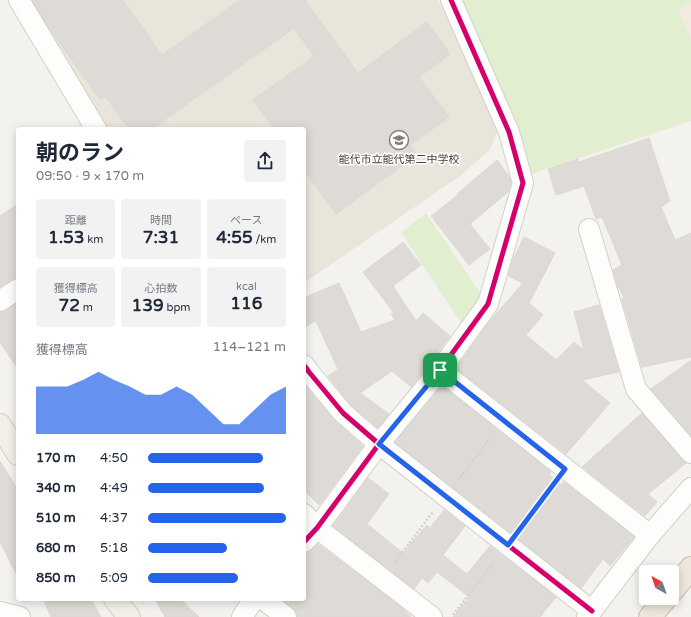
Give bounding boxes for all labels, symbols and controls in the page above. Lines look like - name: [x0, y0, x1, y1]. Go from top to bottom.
- school or university icon: 能代市立能代第二中学校: [388, 129, 410, 151]
- text: 朝のラン: [36, 140, 124, 166]
- button: share: [244, 140, 286, 182]
- place label: 能代市立能代第二中学校: [339, 153, 460, 166]
- text: 09:50 · 9 × 170 m: [36, 168, 144, 184]
- text: 距離: [65, 214, 87, 227]
- text: 時間: [150, 214, 172, 227]
- text: ペース: [230, 214, 263, 227]
- text: 1.53: [48, 227, 84, 248]
- text: 7:31: [143, 227, 179, 248]
- text: 4:55: [216, 227, 253, 248]
- text: km: [84, 233, 103, 246]
- text: /km: [253, 233, 276, 246]
- text: kcal: [236, 280, 257, 293]
- text: 獲得標高: [54, 282, 98, 295]
- text: 心拍数: [144, 282, 177, 295]
- text: 116: [230, 293, 262, 314]
- text: 72: [59, 295, 80, 316]
- text: 139: [132, 295, 164, 316]
- text: m: [80, 301, 93, 314]
- text: bpm: [164, 301, 190, 314]
- text: 114–121 m: [213, 339, 286, 355]
- text: 獲得標高: [36, 342, 88, 358]
- pin: [423, 353, 457, 387]
- icon: arrive: [429, 359, 451, 381]
- text: 170 m: [36, 450, 76, 466]
- text: 4:50: [100, 450, 128, 466]
- text: 340 m: [36, 480, 76, 496]
- text: 4:49: [100, 480, 128, 496]
- text: 510 m: [36, 510, 76, 526]
- text: 4:37: [100, 510, 128, 526]
- text: 680 m: [36, 540, 76, 556]
- text: 5:18: [100, 540, 128, 556]
- north arrow: [639, 565, 679, 605]
- map controls: [639, 565, 679, 605]
- text: 850 m: [36, 570, 76, 586]
- text: 5:09: [100, 570, 128, 586]

